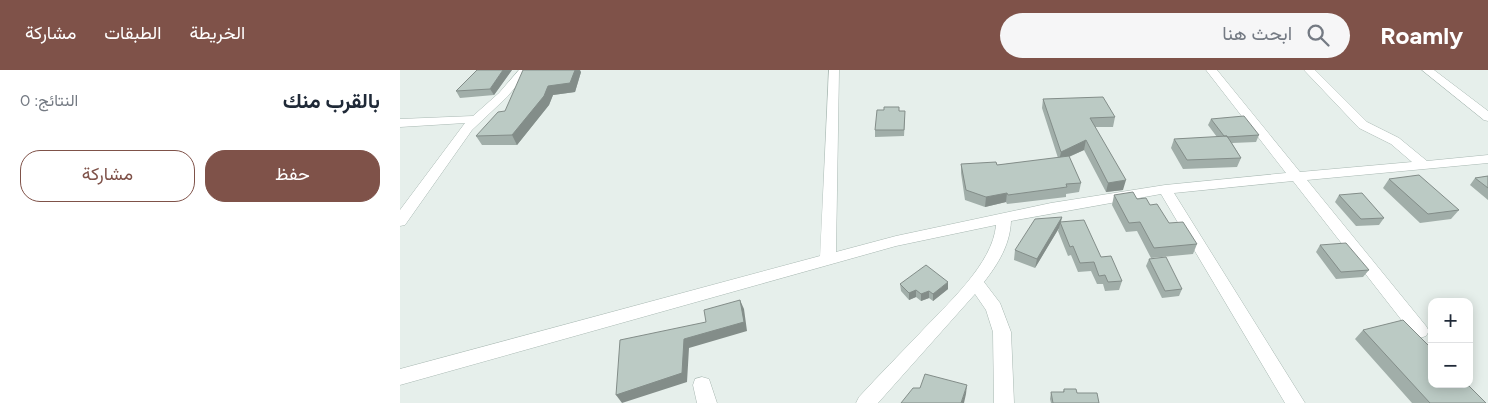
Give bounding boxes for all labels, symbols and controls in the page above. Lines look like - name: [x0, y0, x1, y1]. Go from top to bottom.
- search box: [1000, 13, 1350, 58]
- icon: search: [1304, 21, 1332, 49]
- text: Roamly: [1380, 21, 1463, 50]
- text: مشاركة: [25, 22, 76, 44]
- text: الطبقات: [104, 22, 161, 44]
- text: الخريطة: [189, 22, 245, 44]
- text: ابحث هنا: [1222, 22, 1292, 45]
- text: بالقرب منك: [283, 88, 380, 113]
- text: النتائج: 0: [20, 91, 78, 110]
- button: مشاركة: [20, 150, 195, 202]
- button: حفظ: [205, 150, 380, 202]
- map controls: [1428, 298, 1473, 388]
- button: +: [1428, 298, 1473, 343]
- button: −: [1428, 343, 1473, 388]

